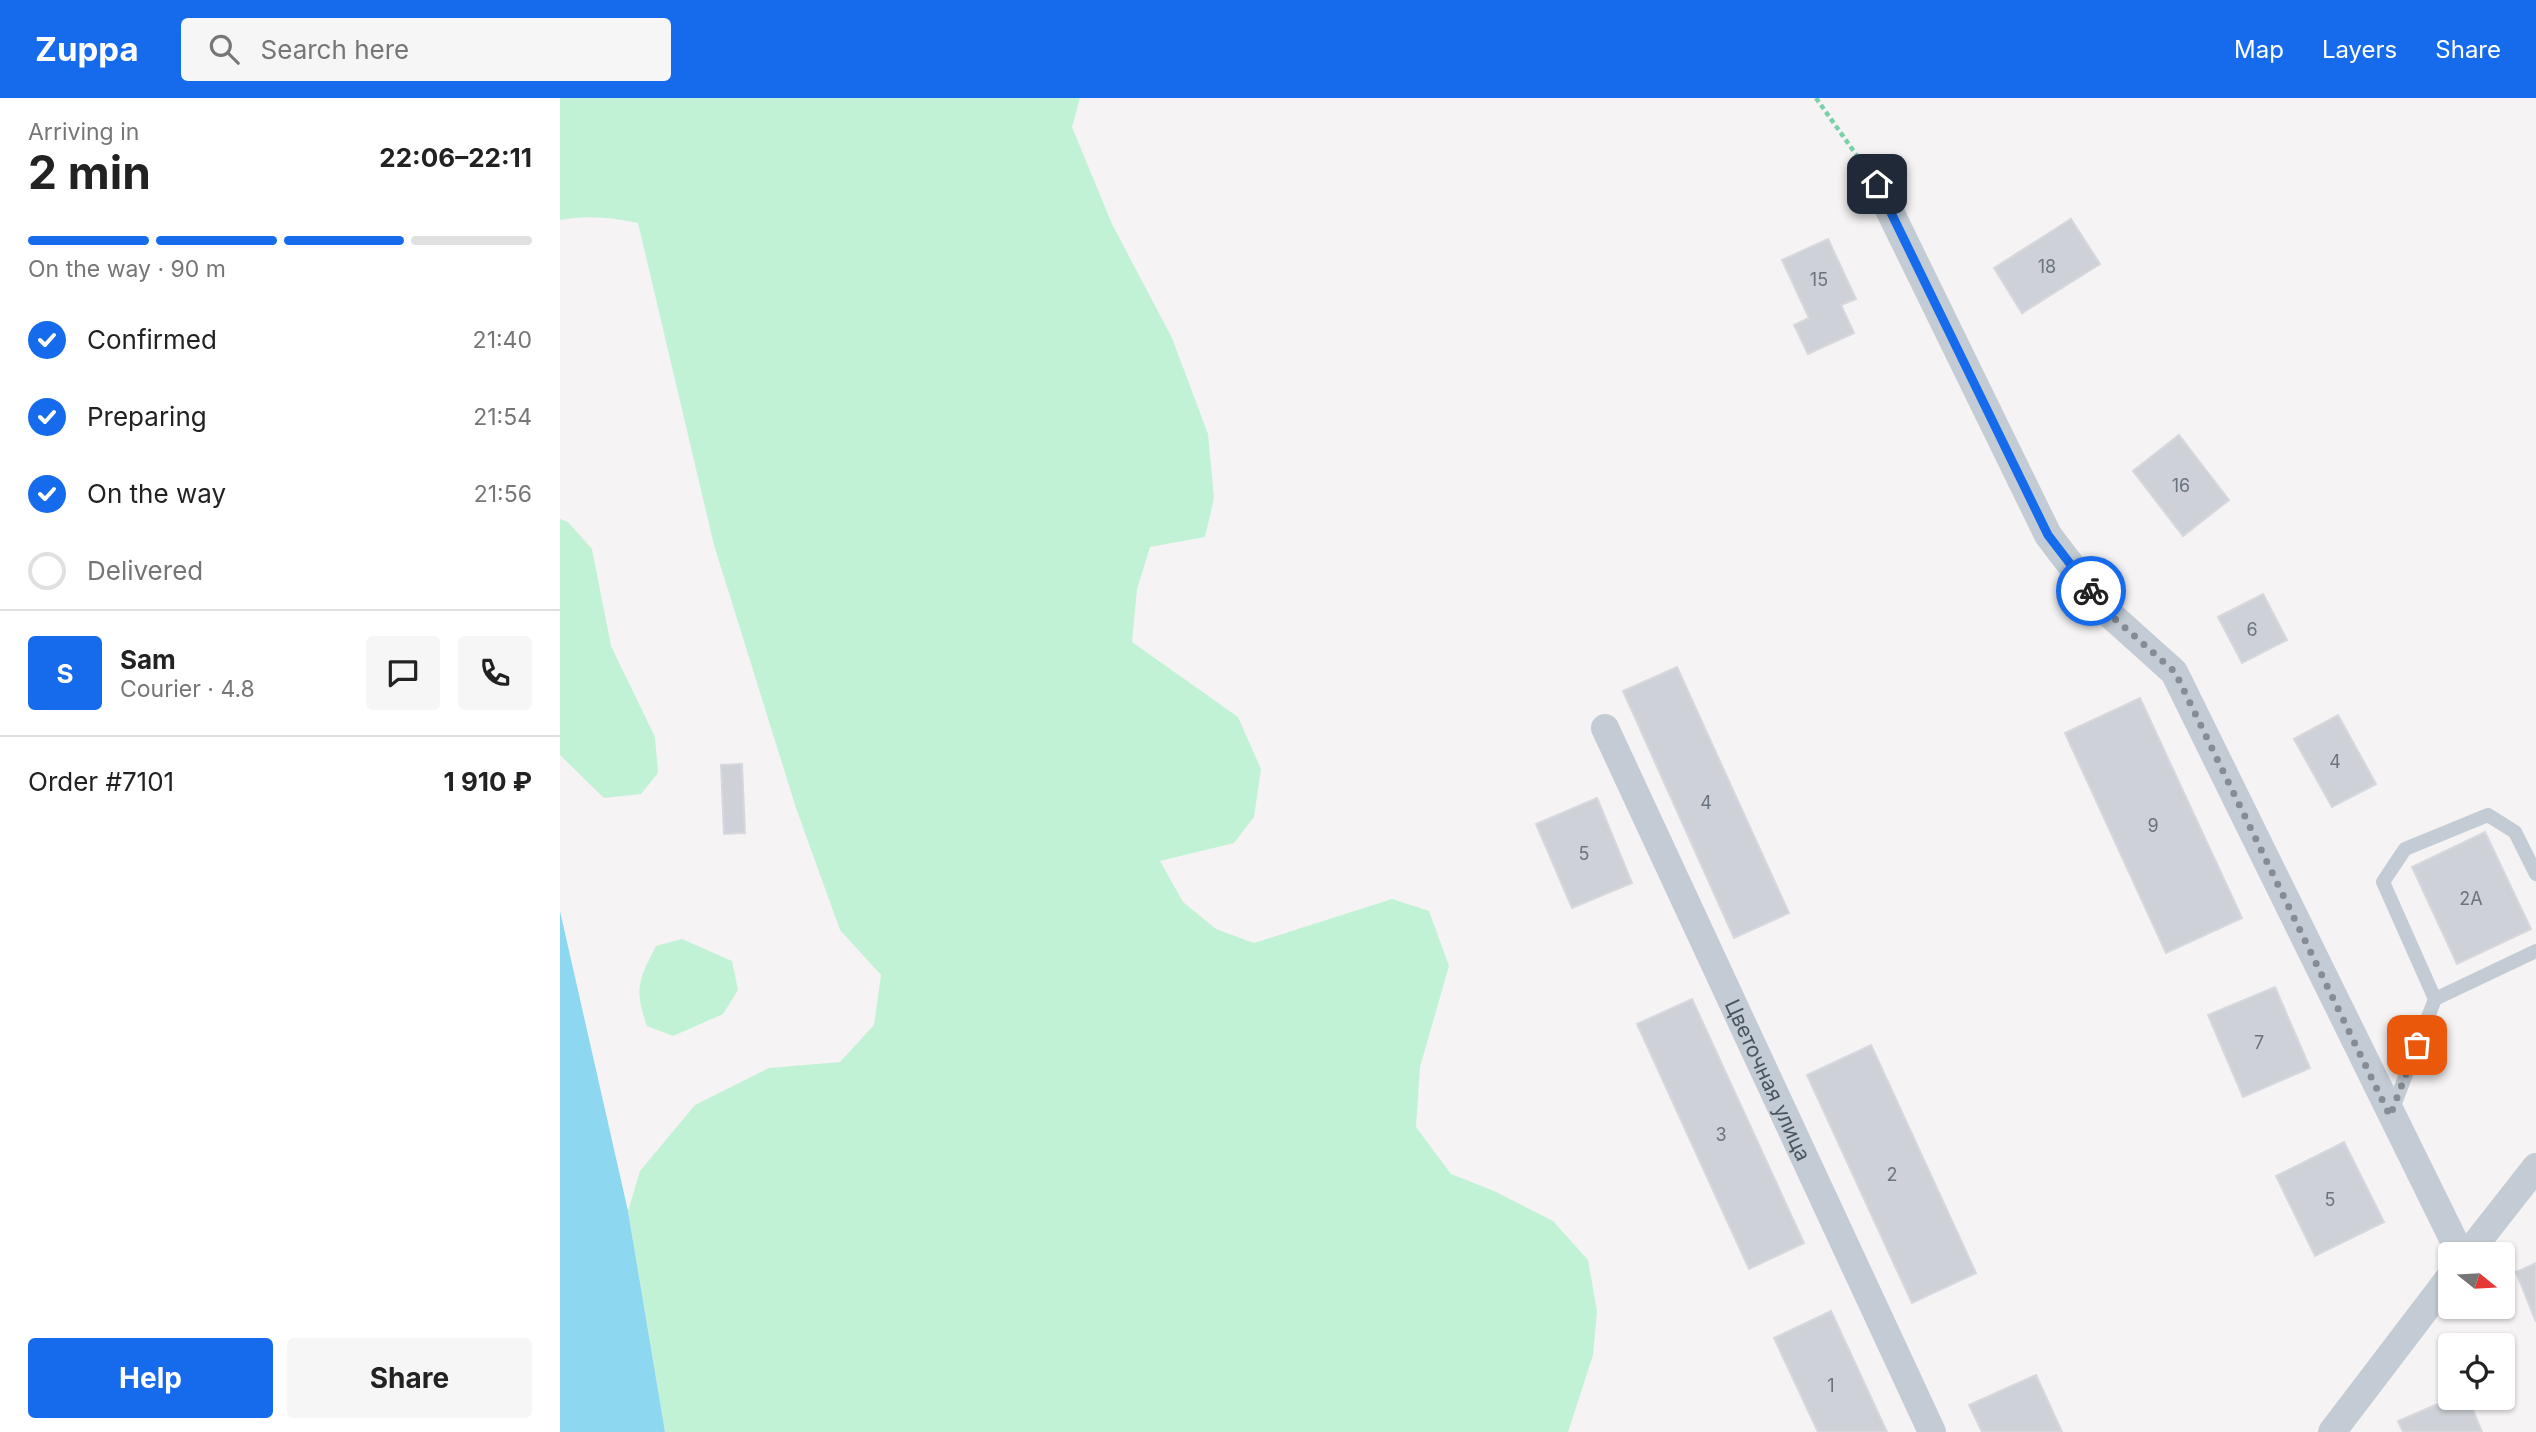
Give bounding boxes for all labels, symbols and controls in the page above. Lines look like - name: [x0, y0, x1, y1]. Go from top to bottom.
- search box: [181, 18, 671, 81]
- text: Zuppa: [35, 29, 139, 69]
- icon: search: [205, 30, 243, 68]
- text: Search here: [261, 34, 409, 65]
- text: Map: [2234, 35, 2284, 64]
- text: Layers: [2322, 35, 2397, 64]
- text: Share: [2435, 35, 2501, 64]
- text: Arriving in: [28, 118, 139, 146]
- text: 22:06–22:11: [379, 142, 532, 173]
- text: 2 min: [28, 144, 151, 200]
- pin: [1847, 154, 1907, 214]
- icon: home: [1858, 165, 1896, 203]
- text: On the way · 90 m: [28, 255, 226, 283]
- house number: 18: [2038, 256, 2056, 277]
- house number: 15: [1810, 269, 1828, 290]
- icon: check: [28, 321, 66, 359]
- text: Confirmed: [87, 324, 217, 355]
- text: 21:40: [473, 326, 532, 354]
- icon: check: [28, 398, 66, 436]
- text: Preparing: [87, 401, 207, 432]
- text: 21:54: [473, 403, 532, 431]
- icon: check: [28, 475, 66, 513]
- house number: 16: [2172, 475, 2190, 496]
- text: On the way: [87, 478, 226, 509]
- text: 21:56: [474, 480, 532, 508]
- text: Delivered: [87, 555, 203, 586]
- courier: [2056, 556, 2126, 626]
- icon: bike: [2072, 572, 2110, 610]
- house number: 6: [2246, 619, 2258, 640]
- button: chat: [366, 636, 440, 710]
- button: phone: [458, 636, 532, 710]
- text: Sam: [120, 644, 176, 675]
- text: S: [56, 658, 74, 689]
- text: Courier · 4.8: [120, 675, 255, 703]
- house number: 4: [2329, 751, 2341, 772]
- text: Order #7101: [28, 766, 174, 797]
- text: 1 910 ₽: [444, 766, 532, 797]
- house number: 4: [1700, 792, 1712, 813]
- house number: 9: [2147, 815, 2159, 836]
- house number: 5: [1579, 843, 1589, 864]
- house number: 2А: [2459, 888, 2483, 909]
- street label: Цветочная улица: [1720, 995, 1817, 1165]
- pin: [2387, 1015, 2447, 1075]
- icon: bag: [2398, 1026, 2436, 1064]
- house number: 7: [2254, 1032, 2264, 1053]
- house number: 3: [1715, 1124, 1727, 1145]
- house number: 2: [1887, 1164, 1897, 1185]
- house number: 5: [2325, 1189, 2335, 1210]
- north arrow: [2438, 1242, 2515, 1320]
- map controls: [2438, 1242, 2515, 1410]
- button: locate: [2438, 1333, 2515, 1410]
- button: Help: [28, 1338, 273, 1418]
- button: Share: [287, 1338, 532, 1418]
- house number: 1: [1827, 1375, 1835, 1396]

